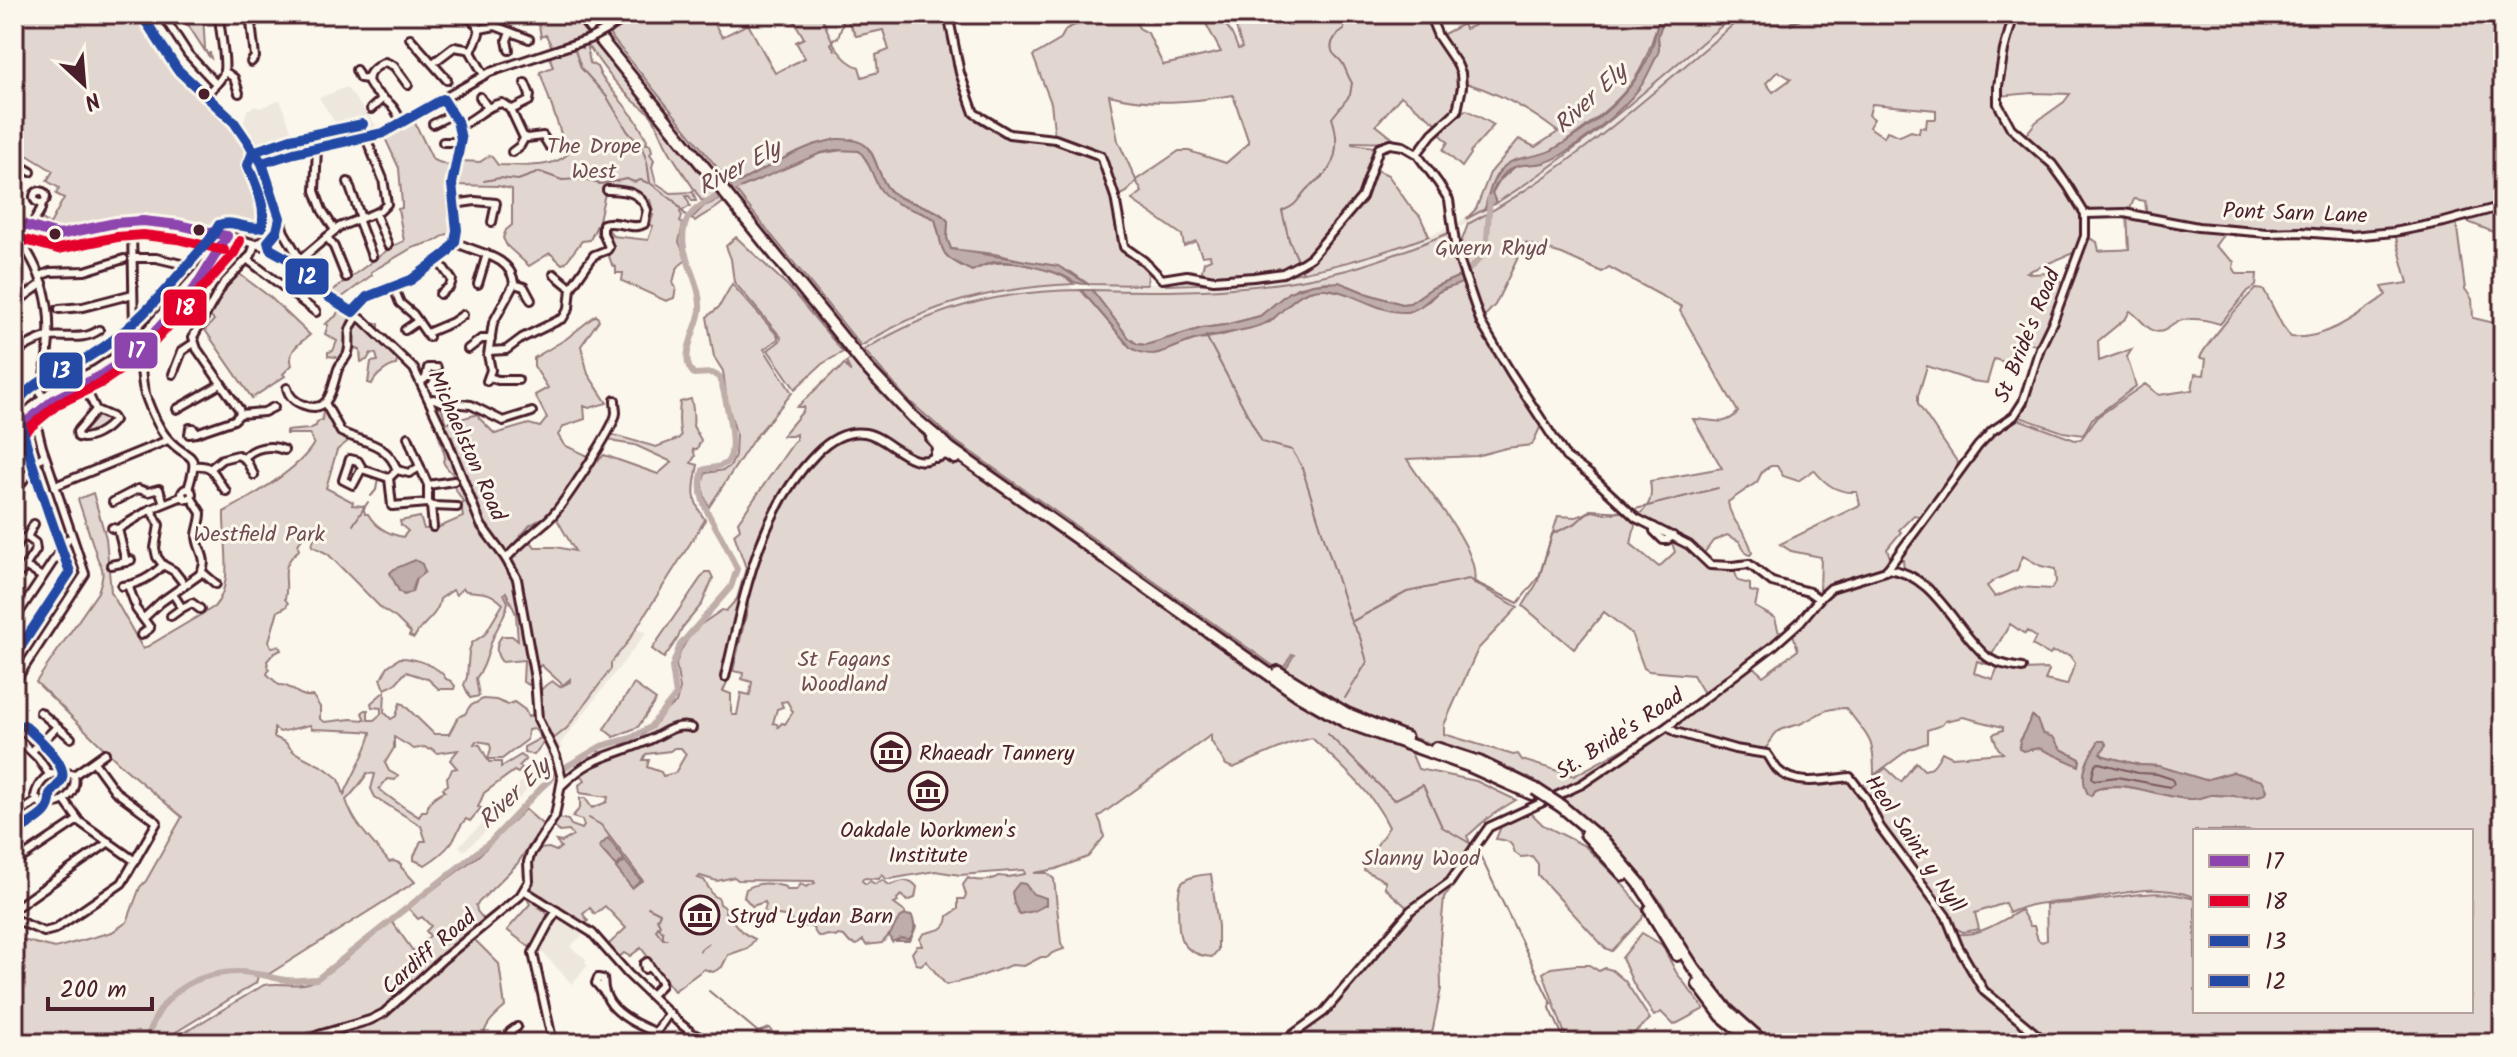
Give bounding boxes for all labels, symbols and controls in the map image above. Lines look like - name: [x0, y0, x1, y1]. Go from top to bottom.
- north arrow: [44, 44, 124, 124]
- water label: River Ely: [1545, 52, 1640, 144]
- text: N: [78, 81, 106, 119]
- unlabelled marker: [196, 86, 212, 102]
- water label: River Ely: [691, 128, 792, 207]
- park label: The Drope West: [547, 130, 641, 190]
- street label: Pont Sarn Lane: [2222, 194, 2368, 235]
- unlabelled marker: [191, 222, 207, 238]
- unlabelled marker: [47, 226, 63, 242]
- park label: Gwern Rhyd: [1435, 232, 1548, 267]
- line badge: 12: [284, 257, 330, 296]
- text: 12: [297, 261, 317, 296]
- street label: St Bride's Road: [1986, 263, 2072, 408]
- line badge: 18: [162, 288, 208, 327]
- text: 18: [175, 292, 196, 327]
- line badge: 17: [113, 331, 159, 370]
- text: 17: [127, 335, 145, 370]
- line badge: 13: [38, 351, 84, 390]
- text: 13: [52, 355, 70, 390]
- street label: Michaelston Road: [417, 365, 515, 528]
- park label: Westfield Park: [193, 518, 325, 553]
- park label: St Fagans Woodland: [798, 643, 891, 703]
- street label: St. Bride's Road: [1549, 680, 1692, 790]
- museum icon: Rhaeadr Tannery: [870, 731, 912, 773]
- place label: Rhaeadr Tannery: [919, 737, 1075, 772]
- water label: River Ely: [469, 746, 563, 839]
- street label: Heol Saint y Nyll: [1855, 768, 1974, 921]
- museum icon: Oakdale Workmen's Institute: [907, 770, 949, 812]
- place label: Oakdale Workmen's Institute: [840, 814, 1017, 874]
- legend: [2193, 829, 2473, 1013]
- park label: Slanny Wood: [1362, 842, 1481, 877]
- text: 17: [2265, 843, 2285, 882]
- text: 18: [2265, 883, 2288, 922]
- museum icon: Stryd Lydan Barn: [679, 894, 721, 936]
- place label: Stryd Lydan Barn: [728, 900, 893, 935]
- street label: Cardiff Road: [374, 901, 486, 1004]
- text: 13: [2265, 923, 2286, 962]
- scale bar: [48, 961, 152, 1011]
- text: 12: [2265, 963, 2286, 1002]
- text: 200 m: [60, 971, 127, 1010]

